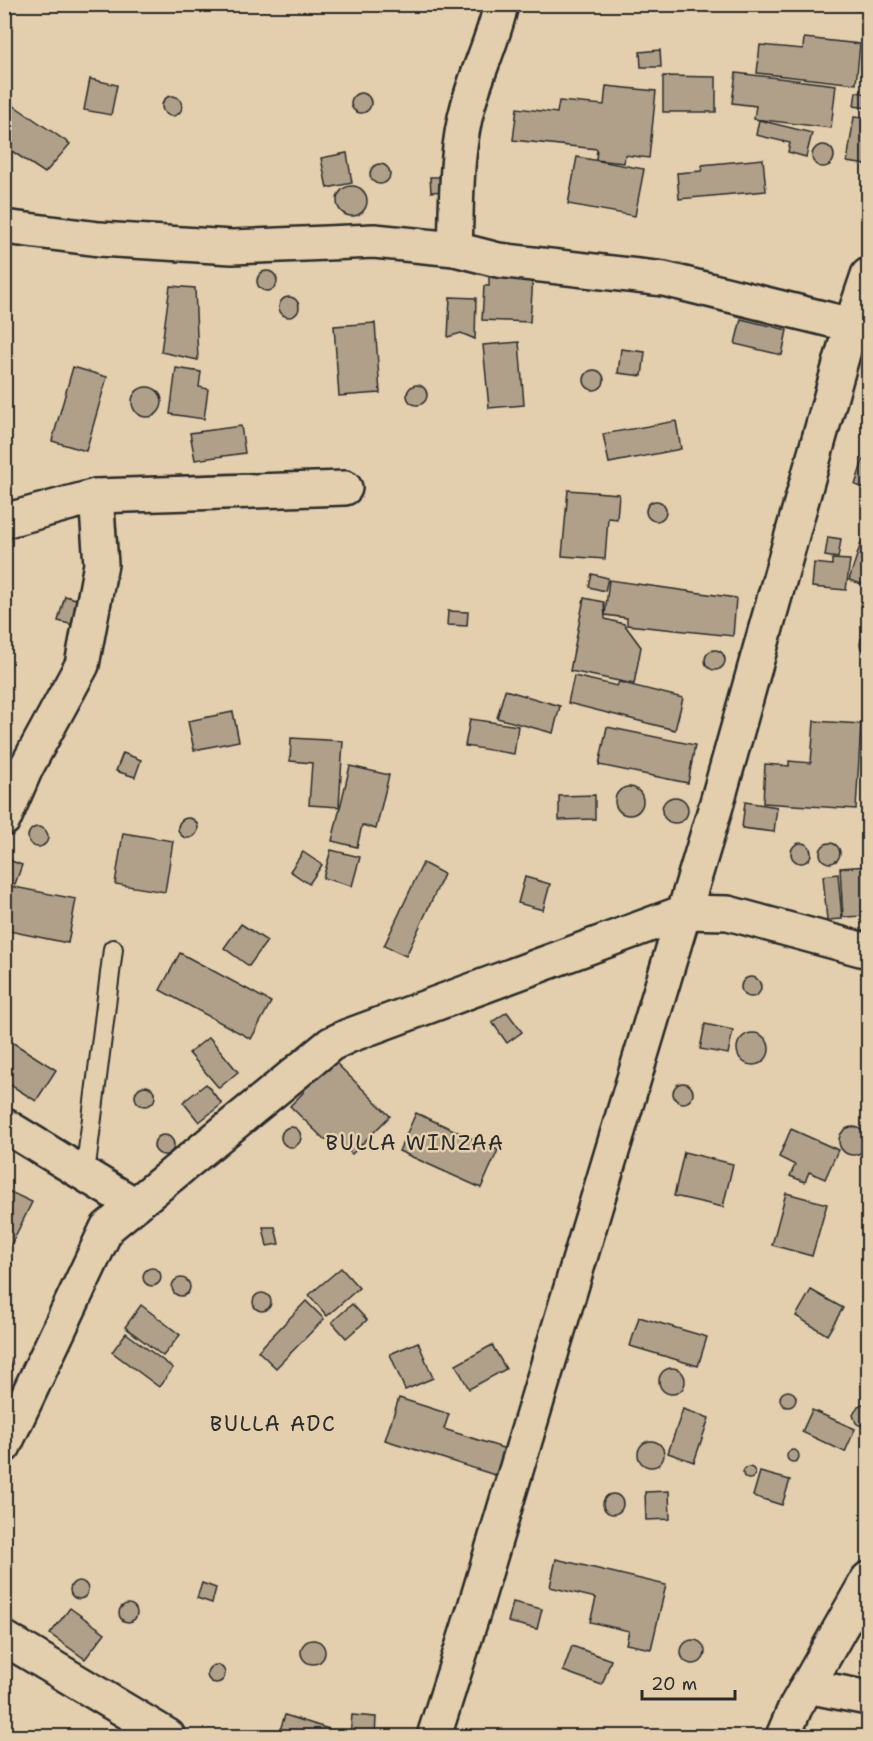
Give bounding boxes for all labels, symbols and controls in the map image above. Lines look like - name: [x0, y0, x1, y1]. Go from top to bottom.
- district label: BULLA WINZAA: [325, 1129, 505, 1157]
- district label: BULLA ADC: [210, 1410, 336, 1438]
- scale bar: [642, 1663, 735, 1701]
- text: 20 m: [651, 1672, 697, 1696]

